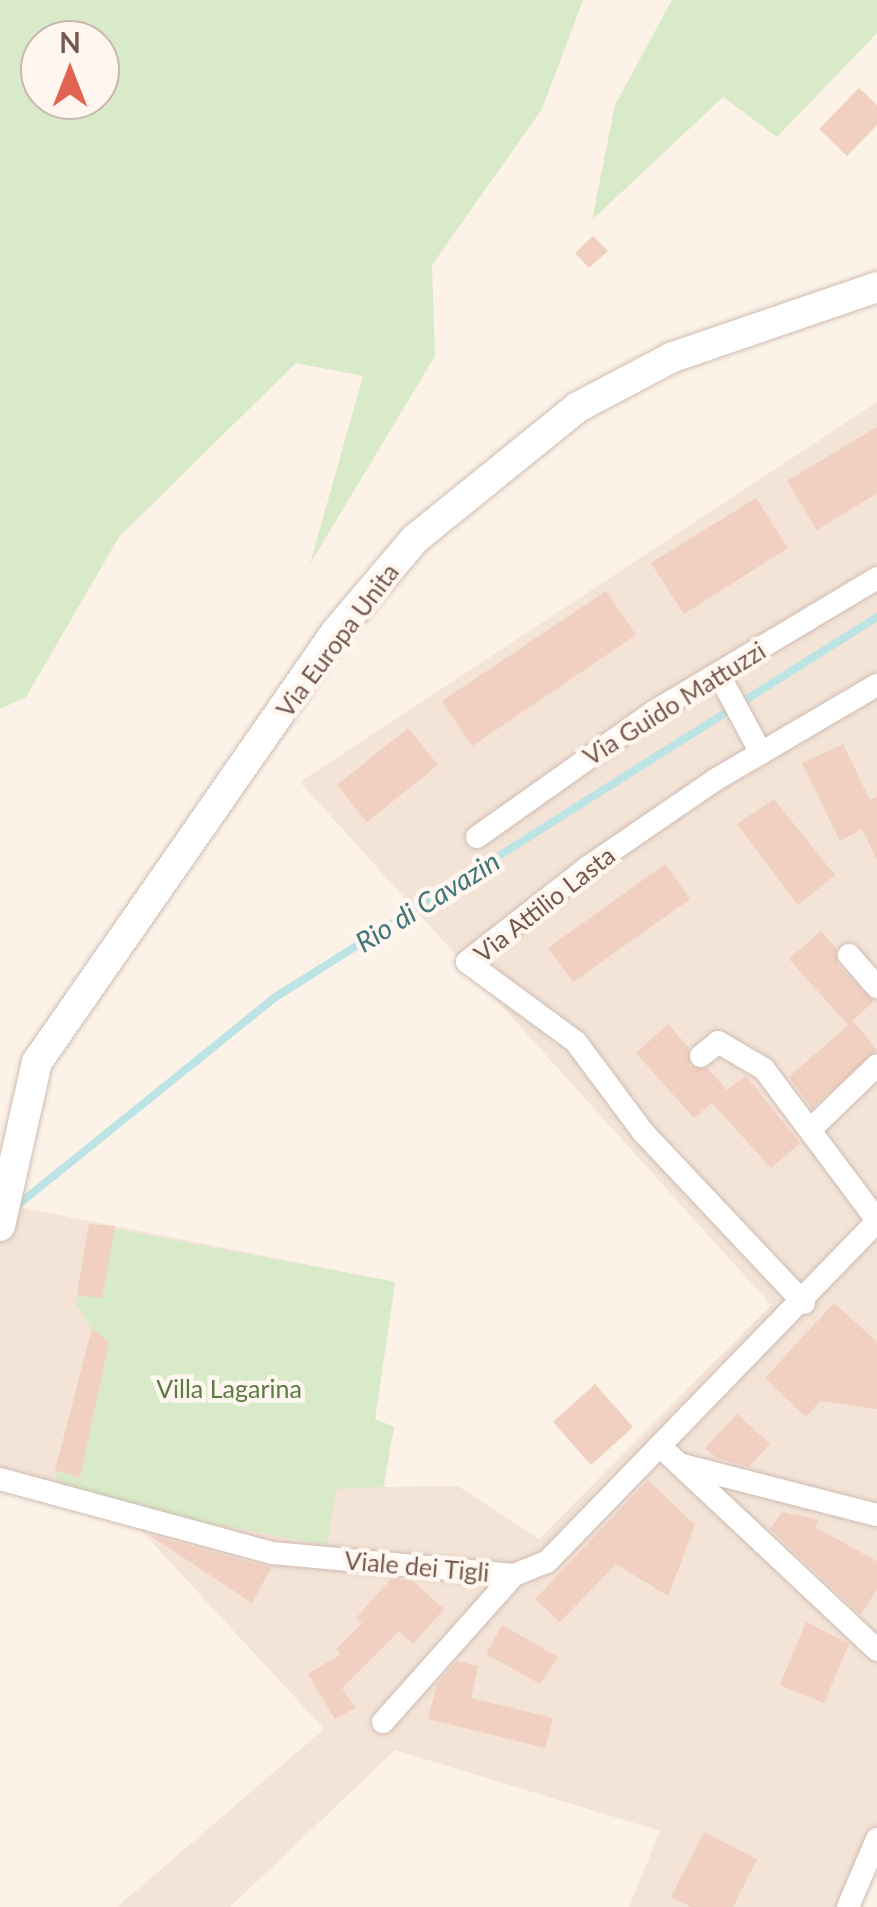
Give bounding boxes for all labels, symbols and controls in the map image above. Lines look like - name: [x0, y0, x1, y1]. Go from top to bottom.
- north arrow: [20, 20, 120, 120]
- text: N: [59, 25, 81, 59]
- street label: Via Europa Unita: [269, 557, 405, 723]
- street label: Via Guido Mattuzzi: [577, 635, 771, 771]
- street label: Via Attilio Lasta: [467, 839, 621, 969]
- water label: Rio di Cavazin: [349, 843, 505, 959]
- park label: Villa Lagarina: [156, 1373, 302, 1403]
- street label: Viale dei Tigli: [343, 1545, 491, 1587]

